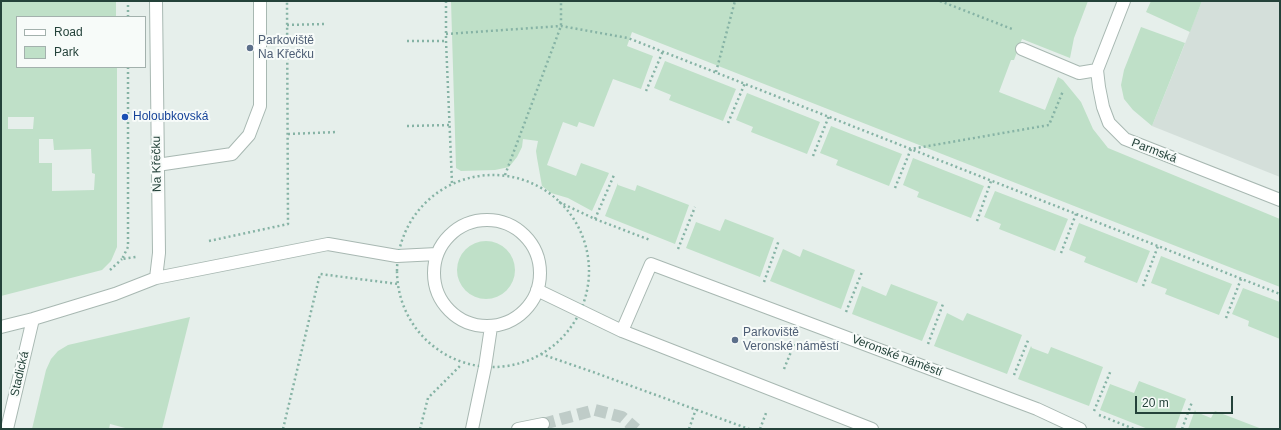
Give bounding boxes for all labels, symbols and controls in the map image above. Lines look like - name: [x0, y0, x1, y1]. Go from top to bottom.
- legend: [16, 16, 146, 68]
- text: Road: [54, 25, 83, 39]
- place label: Parkoviště Na Křečku: [258, 34, 314, 62]
- marker: Parkoviště Na Křečku: [245, 43, 255, 53]
- text: Park: [54, 45, 79, 59]
- place label: Holoubkovská: [133, 110, 208, 124]
- marker: Holoubkovská: [120, 112, 130, 122]
- street label: Na Křečku: [149, 136, 165, 192]
- street label: Parmská: [1129, 136, 1179, 166]
- place label: Parkoviště Veronské náměstí: [743, 326, 839, 354]
- street label: Veronské náměstí: [850, 332, 944, 380]
- marker: Parkoviště Veronské náměstí: [730, 335, 740, 345]
- street label: Stadická: [8, 350, 32, 398]
- scale bar: [1137, 388, 1235, 414]
- text: 20 m: [1142, 396, 1169, 410]

